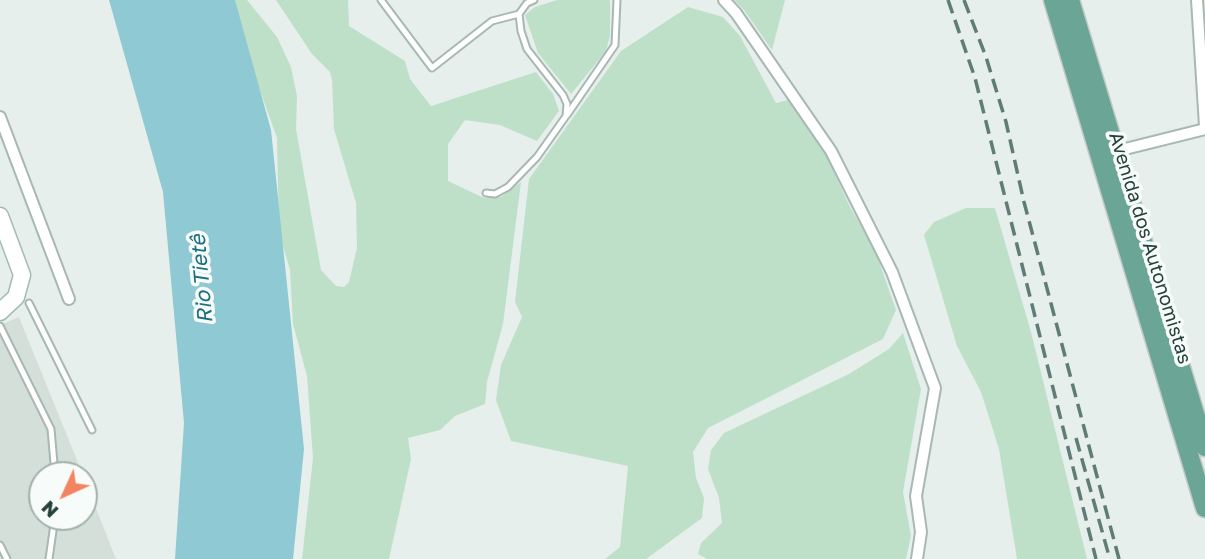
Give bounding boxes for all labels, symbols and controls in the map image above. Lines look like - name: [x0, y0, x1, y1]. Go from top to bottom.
- street label: Avenida dos Autonomistas: [1104, 129, 1196, 367]
- water label: Rio Tietê: [186, 233, 218, 325]
- north arrow: [28, 461, 98, 531]
- text: N: [36, 497, 62, 523]

